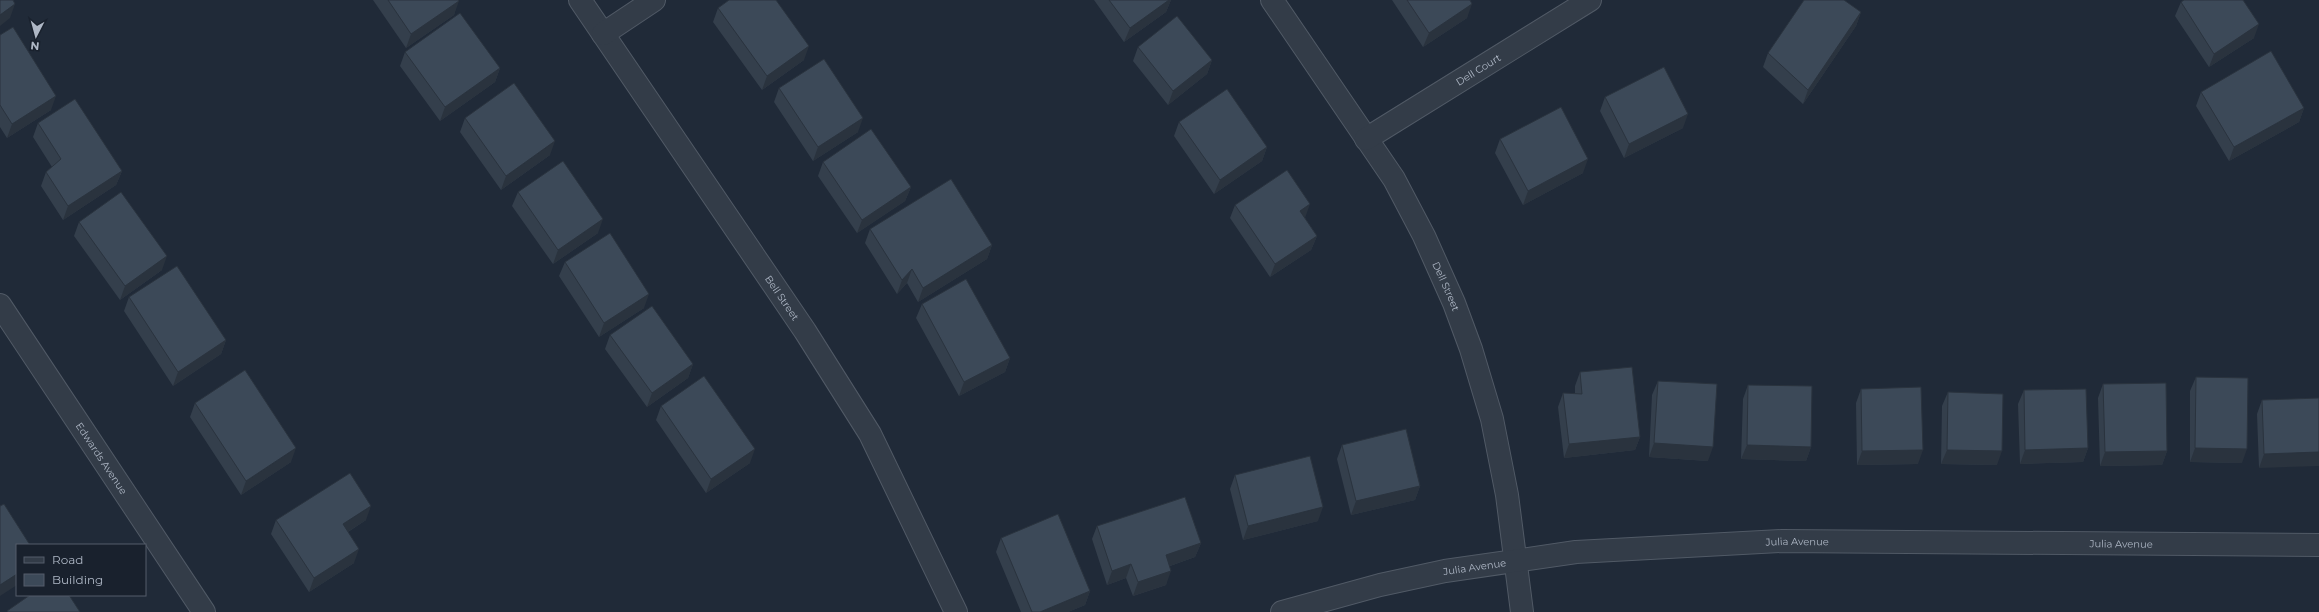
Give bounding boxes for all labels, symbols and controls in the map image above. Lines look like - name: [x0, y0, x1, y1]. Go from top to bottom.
- north arrow: [16, 16, 56, 56]
- text: N: [30, 39, 40, 53]
- street label: Dell Court: [1454, 51, 1503, 89]
- street label: Dell Street: [1429, 260, 1462, 313]
- street label: Bell Street: [762, 273, 802, 323]
- street label: Edwards Avenue: [73, 420, 130, 497]
- street label: Julia Avenue: [1764, 535, 1829, 549]
- street label: Julia Avenue: [2088, 537, 2153, 551]
- legend: [16, 544, 146, 596]
- text: Road: [52, 552, 83, 567]
- street label: Julia Avenue: [1441, 556, 1507, 578]
- text: Building: [52, 572, 103, 587]

